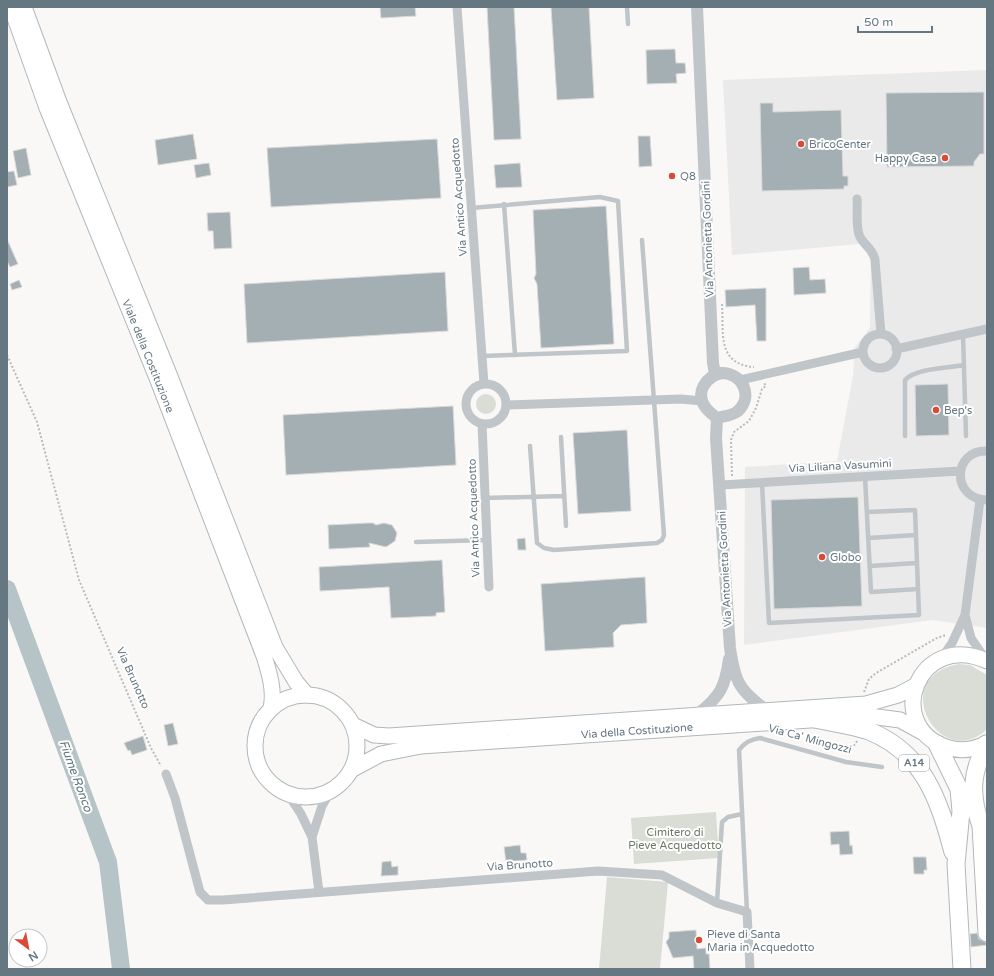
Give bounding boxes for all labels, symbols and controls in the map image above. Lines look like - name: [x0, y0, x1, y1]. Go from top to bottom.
- scale bar: [858, 8, 932, 34]
- text: 50 m: [864, 15, 893, 29]
- street label: Via Antico Acquedotto: [448, 137, 470, 257]
- place label: BricoCenter: [809, 138, 872, 151]
- marker: BricoCenter: [796, 139, 806, 149]
- place label: Happy Casa: [875, 152, 937, 165]
- marker: Happy Casa: [940, 153, 950, 163]
- place label: Q8: [680, 170, 696, 183]
- marker: Q8: [667, 171, 677, 181]
- street label: Via Antonietta Gordini: [699, 181, 717, 297]
- street label: Viale della Costituzione: [119, 297, 177, 415]
- place label: Bep's: [944, 404, 972, 417]
- marker: Bep's: [931, 405, 941, 415]
- street label: Via Liliana Vasumini: [788, 457, 892, 475]
- street label: Via Antico Acquedotto: [465, 458, 483, 578]
- street label: Via Antonietta Gordini: [715, 511, 735, 627]
- place label: Globo: [830, 551, 862, 564]
- marker: Globo: [817, 552, 827, 562]
- street label: Via Brunotto: [114, 645, 153, 711]
- street label: Via della Costituzione: [581, 721, 693, 741]
- street label: Via Ca' Mingozzi: [767, 722, 853, 756]
- water label: Fiume Ronco: [57, 738, 96, 814]
- road number: A14: [899, 755, 929, 771]
- park label: Cimitero di Pieve Acquedotto: [628, 826, 722, 852]
- street label: Via Brunotto: [487, 856, 554, 874]
- north arrow: [8, 928, 48, 968]
- place label: Pieve di Santa Maria in Acquedotto: [707, 928, 815, 954]
- marker: Pieve di Santa Maria in Acquedotto: [694, 935, 704, 945]
- text: N: [26, 948, 40, 964]

